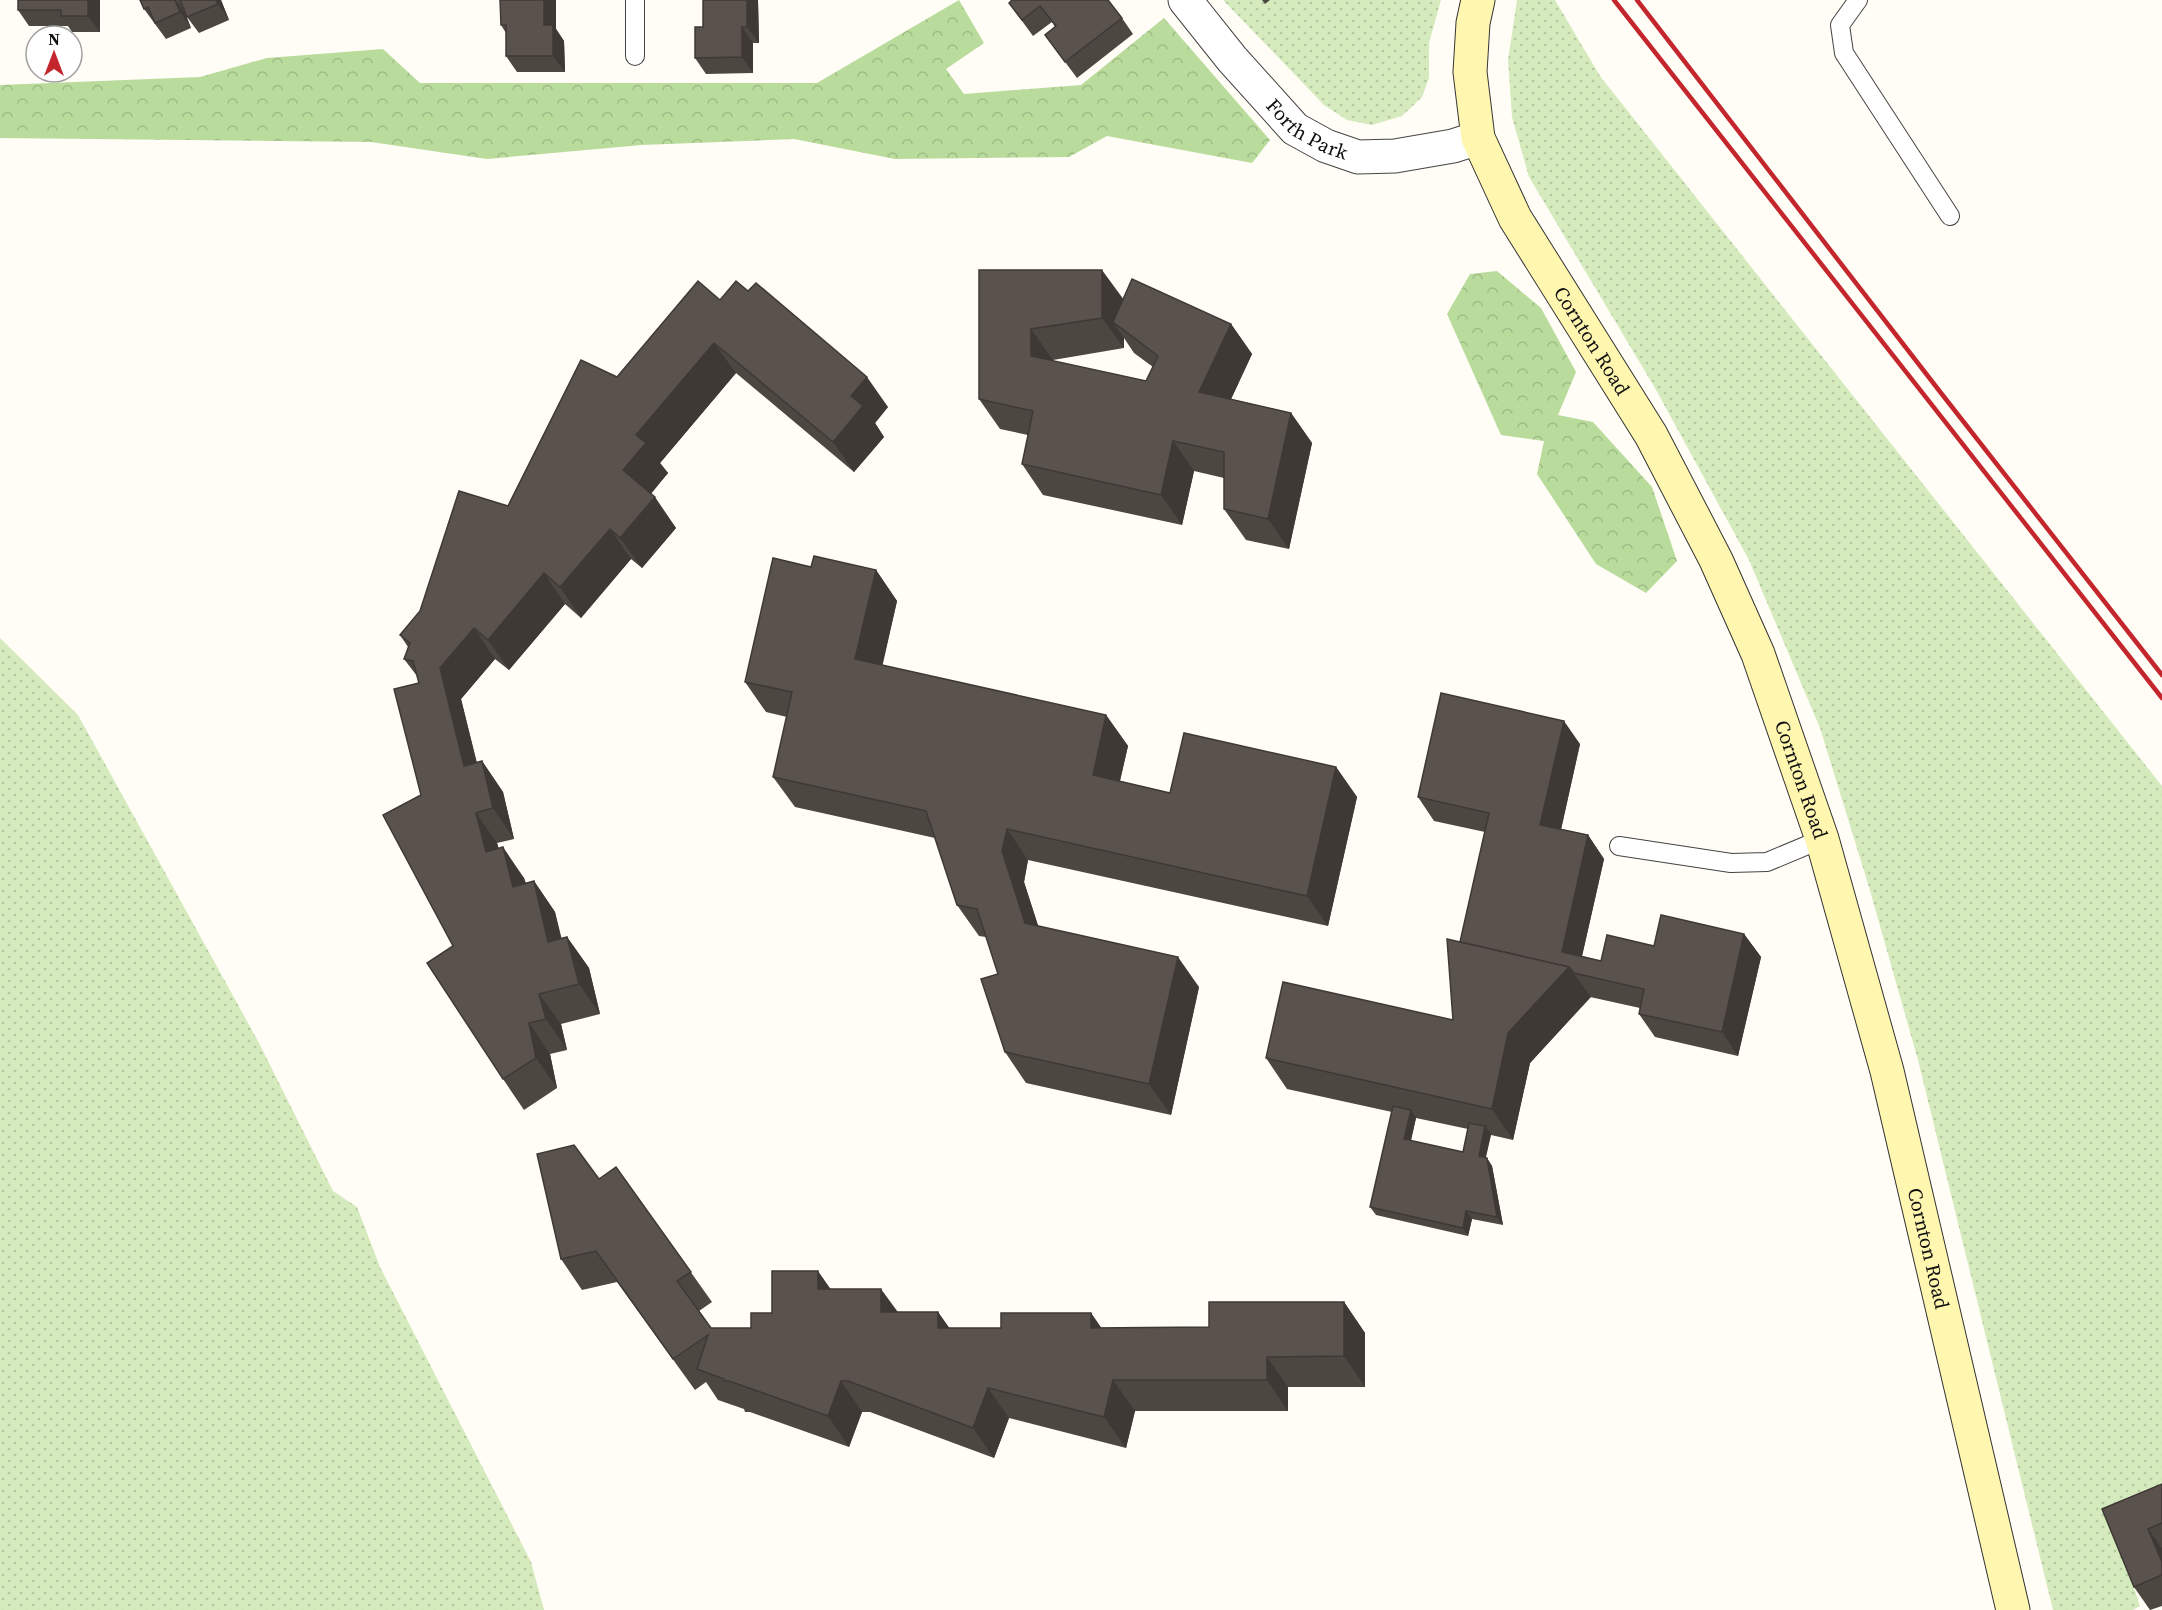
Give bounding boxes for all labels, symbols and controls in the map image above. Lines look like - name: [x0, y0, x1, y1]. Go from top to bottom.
- north arrow: [24, 24, 84, 84]
- text: N: [48, 28, 60, 50]
- street label: Forth Park: [1260, 92, 1352, 167]
- street label: Cornton Road: [1547, 281, 1637, 401]
- street label: Cornton Road: [1768, 716, 1835, 843]
- street label: Cornton Road: [1901, 1185, 1956, 1312]

